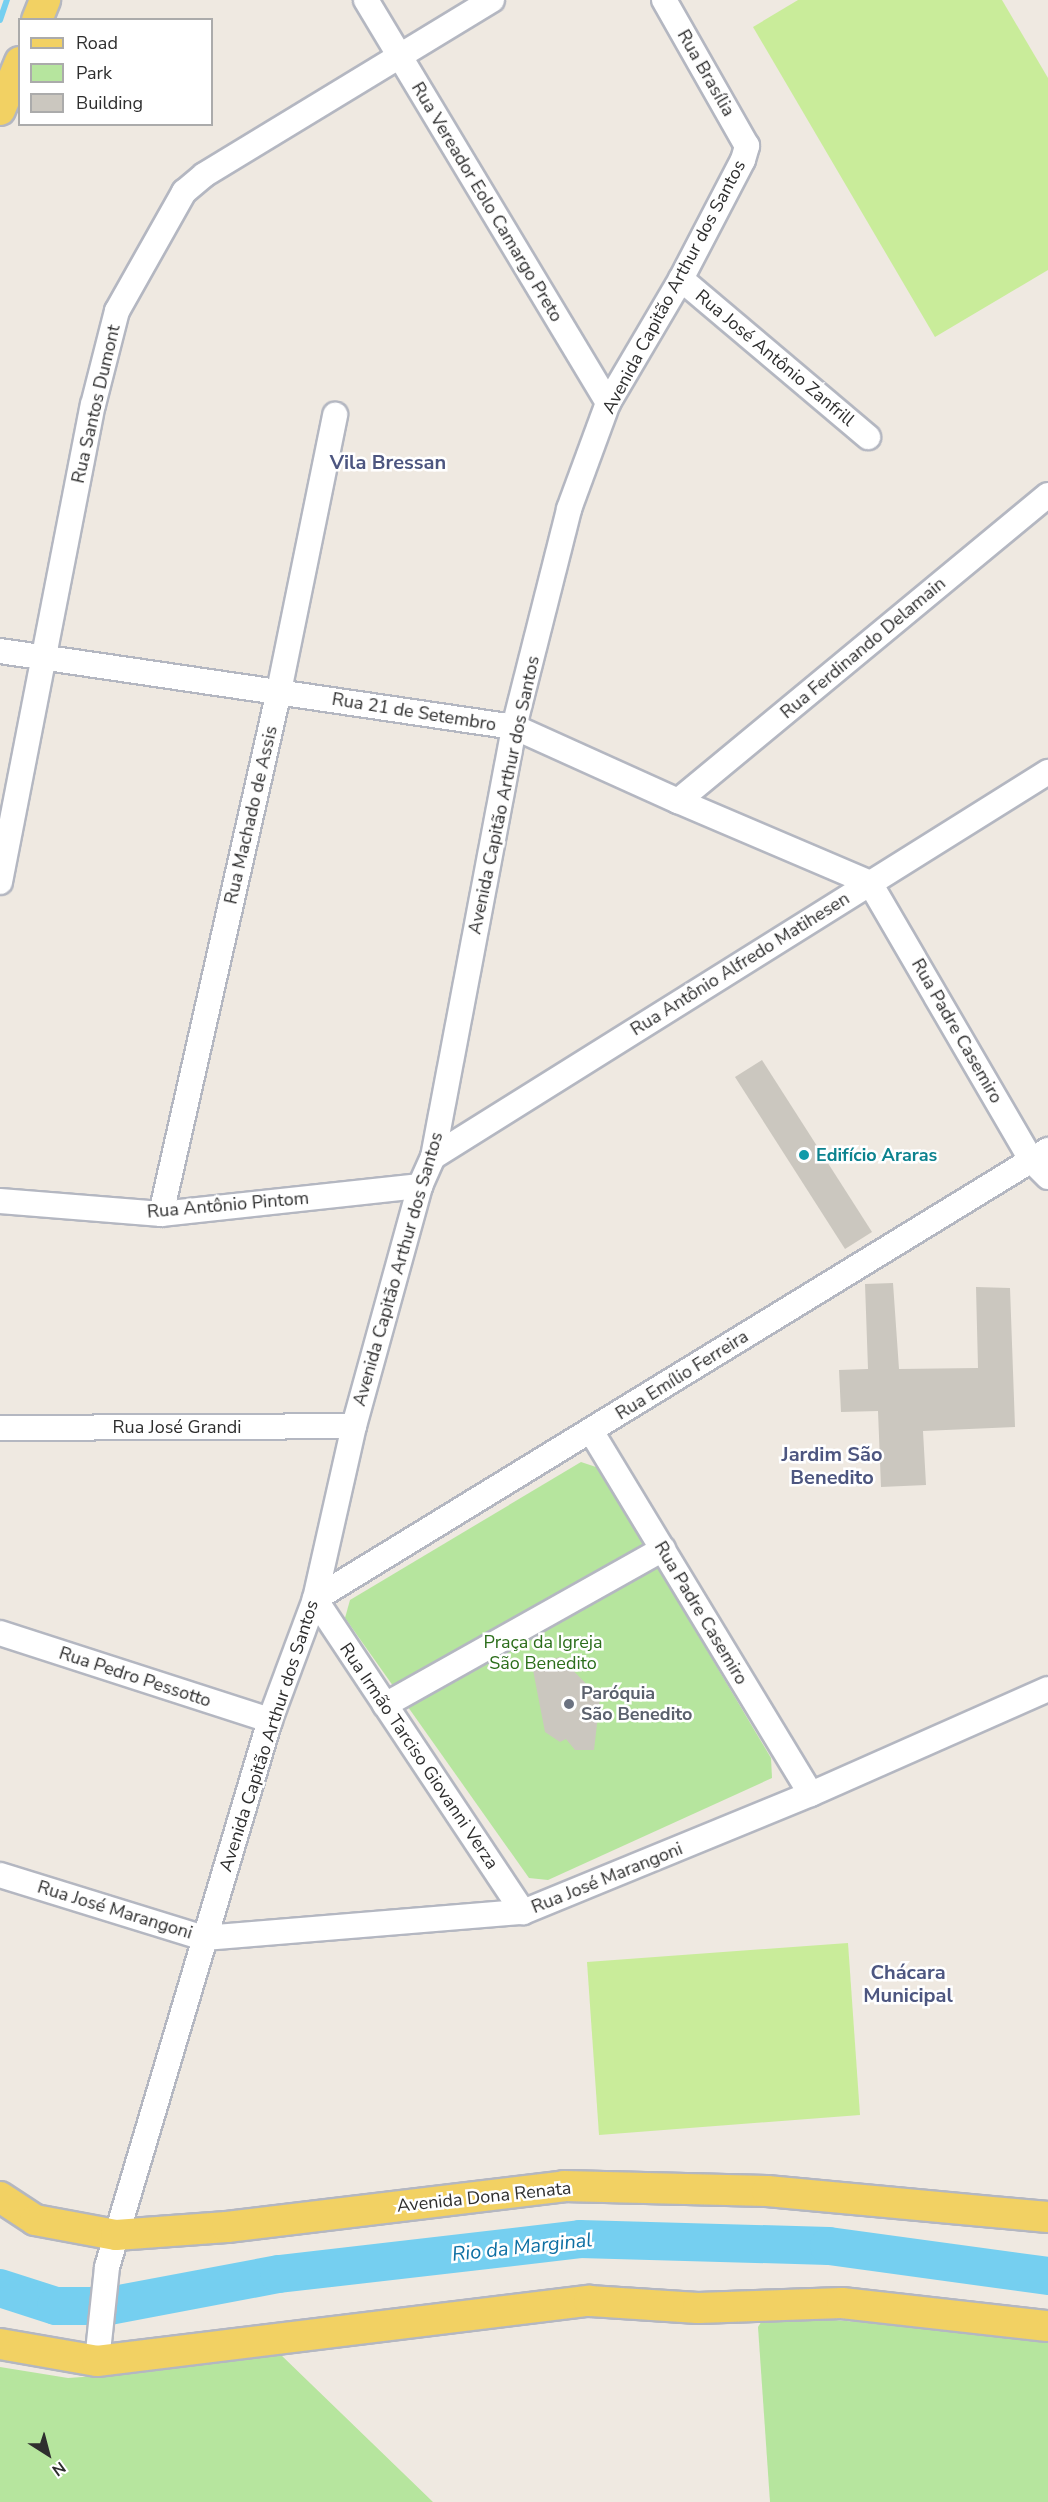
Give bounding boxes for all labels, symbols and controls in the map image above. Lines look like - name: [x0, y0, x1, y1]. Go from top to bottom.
- legend: [18, 18, 213, 126]
- street label: Rua Brasília: [673, 26, 739, 120]
- text: Road: [76, 31, 118, 55]
- text: Park: [76, 61, 112, 85]
- street label: Rua Vereador Eolo Camargo Preto: [407, 78, 567, 326]
- text: Building: [76, 91, 143, 115]
- street label: Avenida Capitão Arthur dos Santos: [598, 156, 750, 418]
- street label: Rua José Antônio Zanfrill: [691, 285, 859, 431]
- street label: Rua Santos Dumont: [67, 323, 125, 485]
- district label: Vila Bressan: [330, 450, 446, 474]
- street label: Rua Ferdinando Delamain: [776, 573, 950, 723]
- street label: Avenida Capitão Arthur dos Santos: [464, 654, 544, 936]
- street label: Rua 21 de Setembro: [330, 688, 498, 736]
- street label: Rua Machado de Assis: [220, 724, 282, 906]
- street label: Rua Antônio Alfredo Matihesen: [627, 888, 853, 1040]
- street label: Rua Padre Casemiro: [907, 955, 1007, 1107]
- street label: Avenida Capitão Arthur dos Santos: [348, 1129, 448, 1409]
- place label: Edifício Araras: [816, 1144, 937, 1166]
- marker: Edifício Araras: [797, 1148, 811, 1162]
- street label: Rua Antônio Pintom: [146, 1187, 310, 1223]
- street label: Rua Emílio Ferreira: [612, 1325, 752, 1425]
- street label: Rua José Grandi: [113, 1416, 241, 1438]
- district label: Jardim São Benedito: [782, 1443, 882, 1490]
- street label: Rua Padre Casemiro: [650, 1537, 752, 1689]
- street label: Avenida Capitão Arthur dos Santos: [215, 1598, 323, 1874]
- park label: Praça da Igreja São Benedito: [483, 1632, 603, 1674]
- street label: Rua Irmão Tarciso Giovanni Verza: [335, 1639, 503, 1873]
- street label: Rua Pedro Pessotto: [56, 1642, 214, 1712]
- place label: Paróquia São Benedito: [581, 1683, 692, 1726]
- marker: Paróquia São Benedito: [562, 1697, 576, 1711]
- street label: Rua José Marangoni: [528, 1838, 686, 1918]
- street label: Rua José Marangoni: [35, 1876, 195, 1944]
- district label: Chácara Municipal: [863, 1960, 953, 2007]
- street label: Avenida Dona Renata: [396, 2177, 572, 2217]
- water label: Rio da Marginal: [451, 2228, 593, 2266]
- north arrow: [18, 2424, 78, 2484]
- text: N: [47, 2456, 70, 2481]

